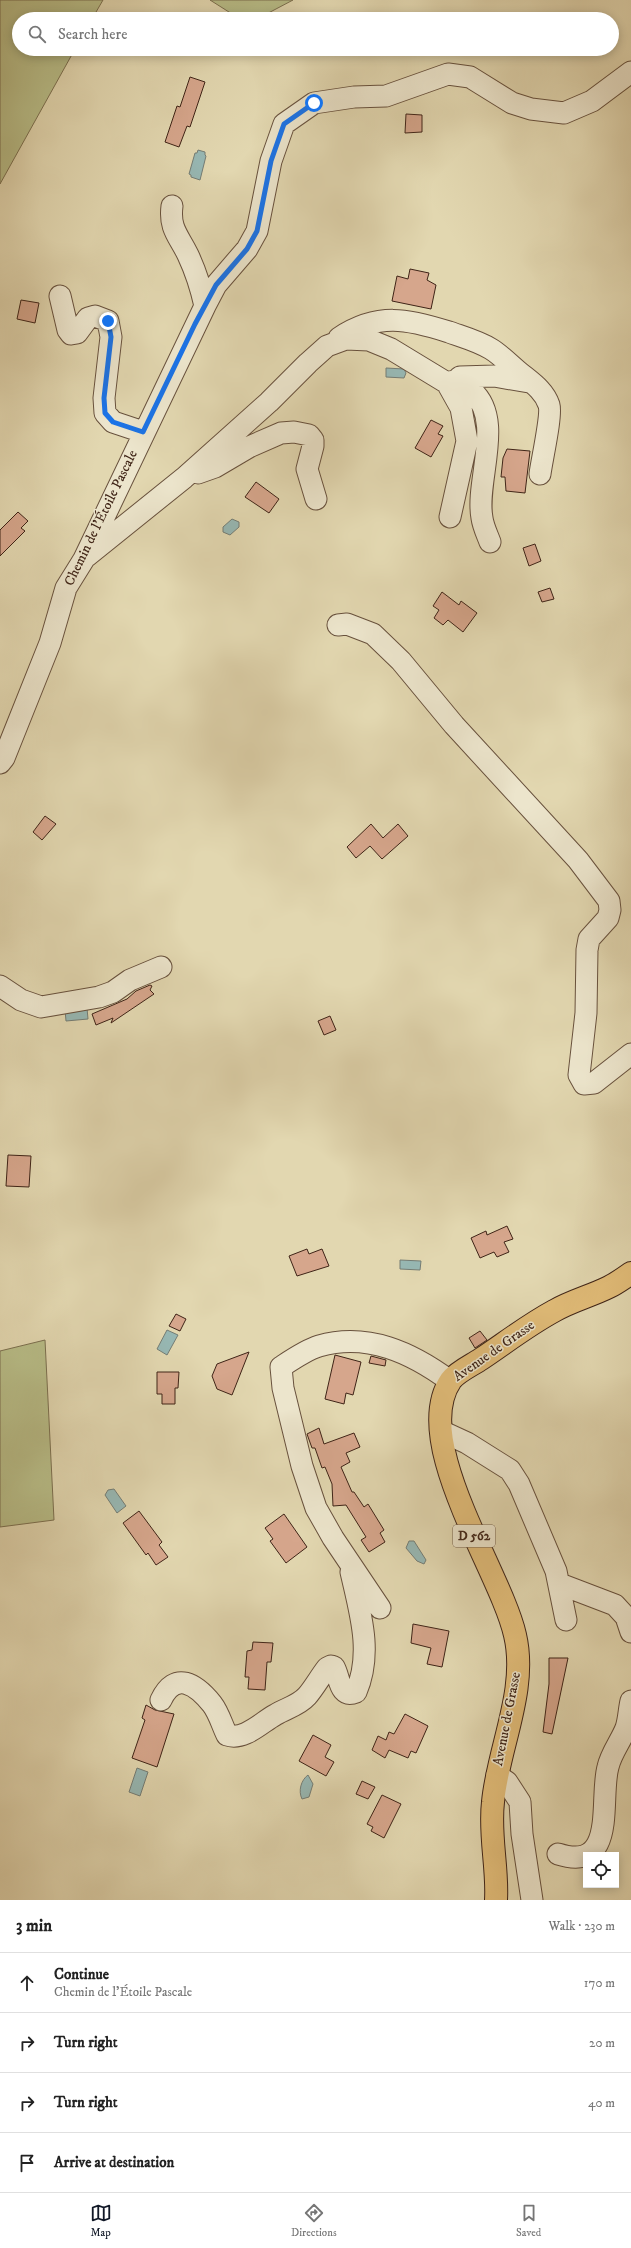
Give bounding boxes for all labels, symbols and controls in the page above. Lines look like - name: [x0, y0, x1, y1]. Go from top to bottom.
- search box: [12, 12, 619, 56]
- icon: search: [26, 23, 48, 45]
- text: Search here: [58, 25, 127, 44]
- route start: [305, 94, 323, 112]
- route end: [99, 312, 117, 330]
- street label: Chemin de l'Étoile Pascale: [60, 447, 142, 589]
- street label: Avenue de Grasse: [450, 1316, 538, 1386]
- road number: D 562: [453, 1525, 495, 1547]
- street label: Avenue de Grasse: [489, 1670, 525, 1767]
- map controls: [583, 1852, 619, 1888]
- button: locate: [583, 1852, 619, 1888]
- text: 3 min: [16, 1915, 52, 1937]
- text: Walk · 230 m: [549, 1918, 615, 1934]
- text: Continue: [54, 1965, 109, 1984]
- icon: ahead: [16, 1972, 38, 1994]
- text: 170 m: [584, 1975, 615, 1991]
- text: Chemin de l'Étoile Pascale: [54, 1984, 192, 2000]
- icon: right: [16, 2032, 38, 2054]
- text: Turn right: [54, 2033, 117, 2052]
- text: 20 m: [589, 2035, 615, 2051]
- icon: right: [16, 2092, 38, 2114]
- text: Turn right: [54, 2093, 117, 2112]
- text: 40 m: [588, 2095, 615, 2111]
- icon: arrive: [16, 2152, 38, 2174]
- text: Arrive at destination: [54, 2153, 174, 2172]
- tab: Map: [90, 2202, 112, 2240]
- tab: Directions: [291, 2202, 337, 2240]
- tab: Saved: [516, 2202, 541, 2240]

